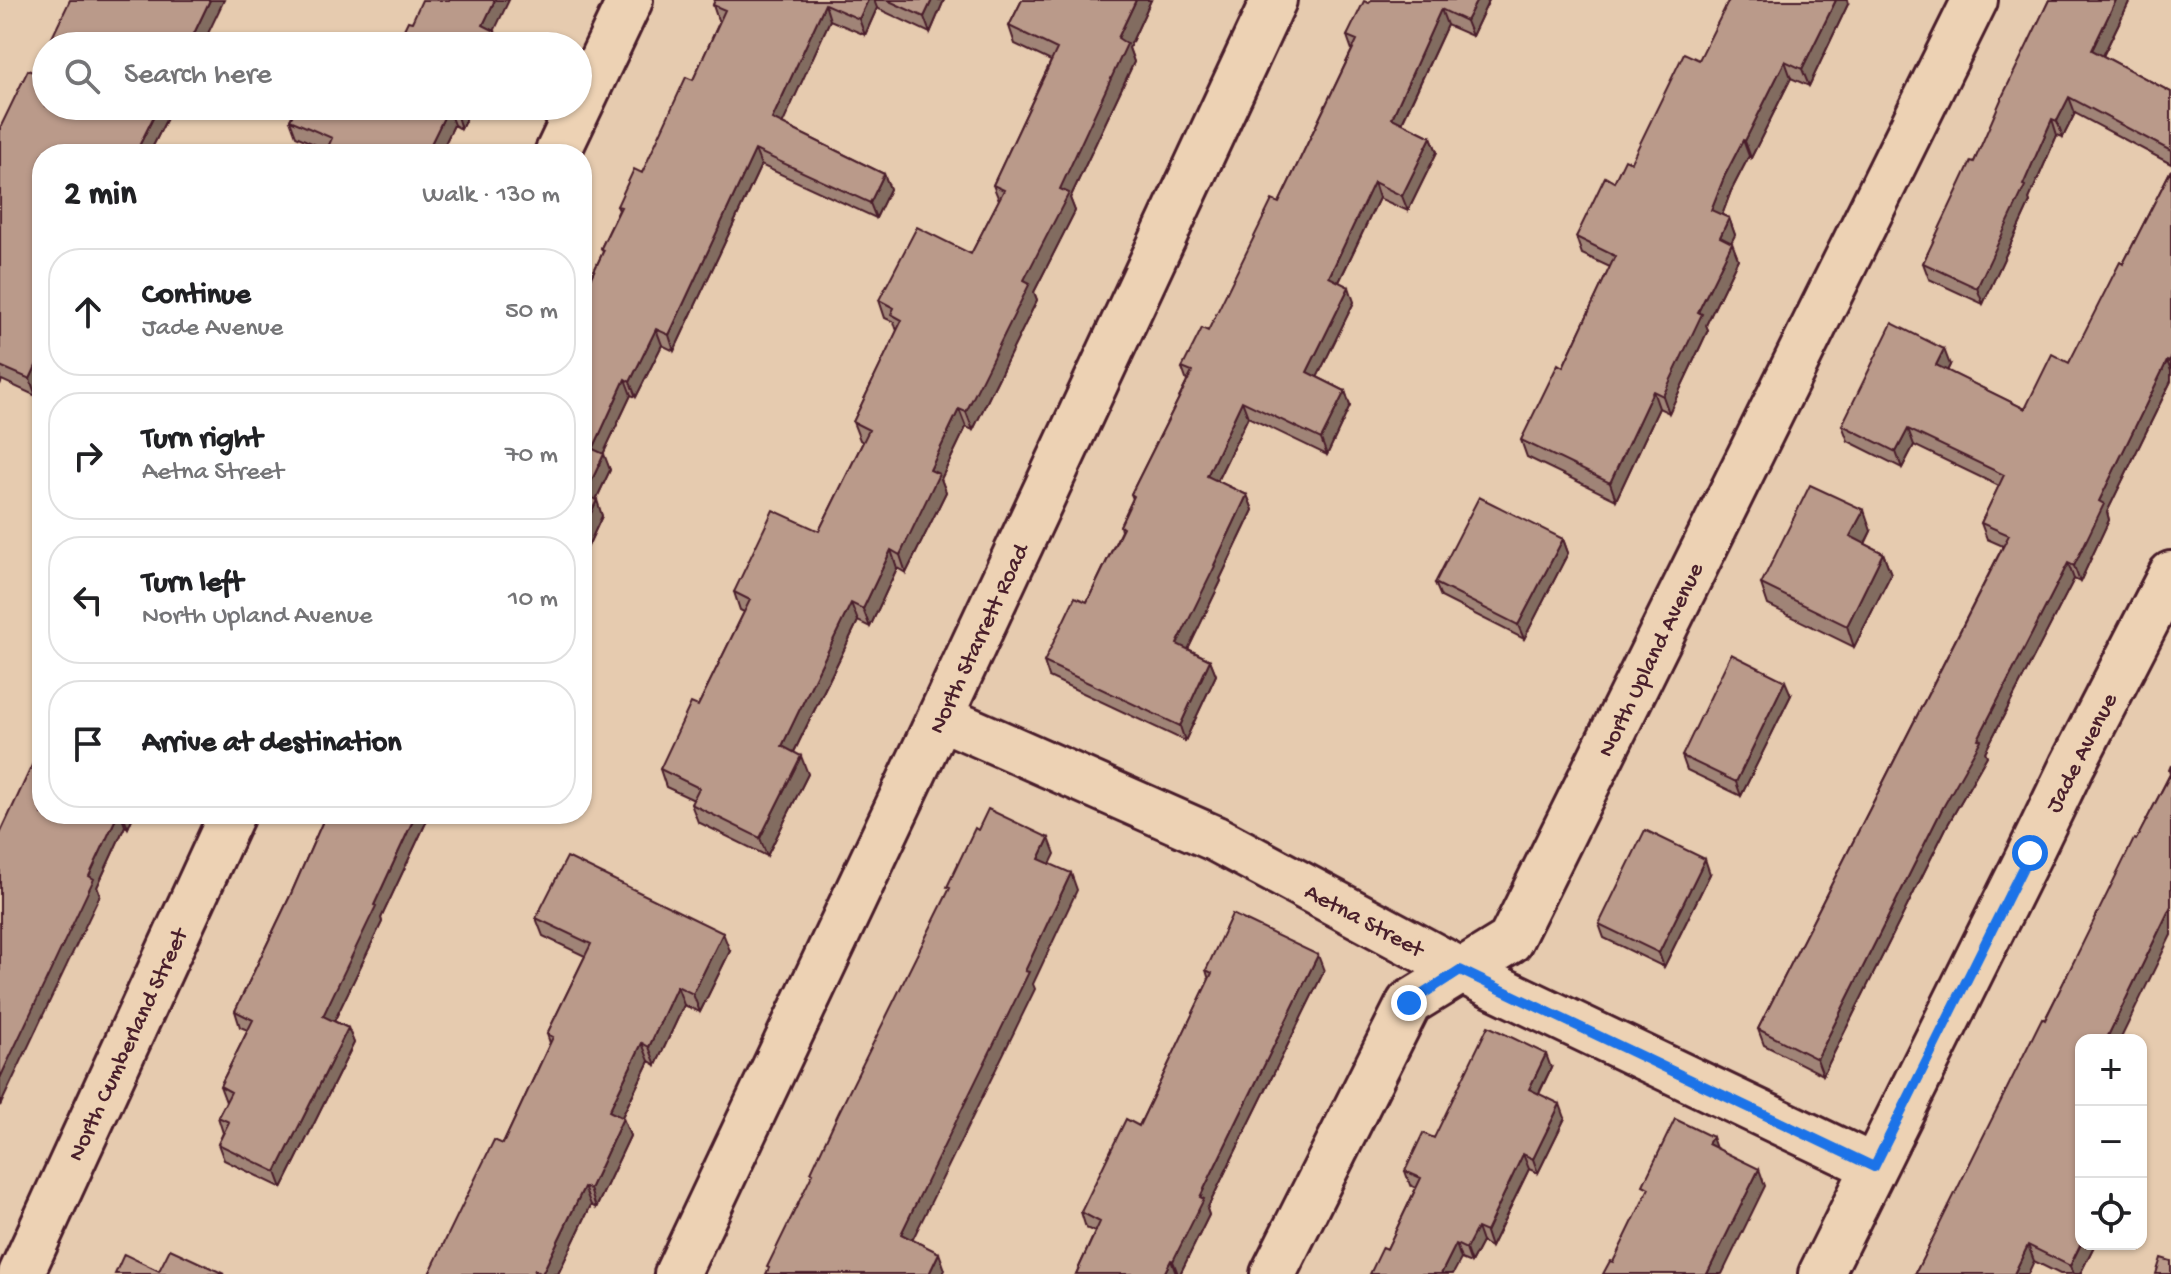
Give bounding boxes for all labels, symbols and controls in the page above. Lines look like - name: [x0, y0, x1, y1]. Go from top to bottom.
- search box: [32, 32, 592, 120]
- icon: search: [60, 54, 104, 98]
- text: Search here: [124, 59, 272, 94]
- text: 2 min: [64, 176, 136, 216]
- text: Walk · 130 m: [422, 181, 560, 212]
- text: Continue: [142, 279, 251, 314]
- icon: ahead: [66, 290, 110, 334]
- text: 50 m: [505, 297, 558, 328]
- text: Jade Avenue: [142, 314, 283, 345]
- text: Turn right: [142, 423, 262, 458]
- icon: right: [66, 434, 110, 478]
- text: 70 m: [505, 441, 558, 472]
- text: Aetna Street: [142, 458, 284, 489]
- street label: North Starrett Road: [923, 538, 1038, 739]
- street label: North Upland Avenue: [1593, 558, 1712, 762]
- text: Turn left: [142, 567, 243, 602]
- icon: left: [66, 578, 110, 622]
- text: 10 m: [508, 585, 558, 616]
- text: North Upland Avenue: [142, 602, 372, 633]
- street label: Jade Avenue: [2041, 688, 2126, 818]
- icon: arrive: [66, 722, 110, 766]
- text: Arrive at destination: [142, 727, 402, 762]
- route start: [2012, 835, 2048, 871]
- street label: Aetna Street: [1299, 879, 1430, 967]
- street label: North Cumberland Street: [62, 922, 197, 1167]
- route end: [1391, 985, 1427, 1021]
- map controls: [2075, 1034, 2147, 1250]
- button: +: [2075, 1034, 2147, 1106]
- button: −: [2075, 1106, 2147, 1178]
- button: locate: [2075, 1178, 2147, 1250]

